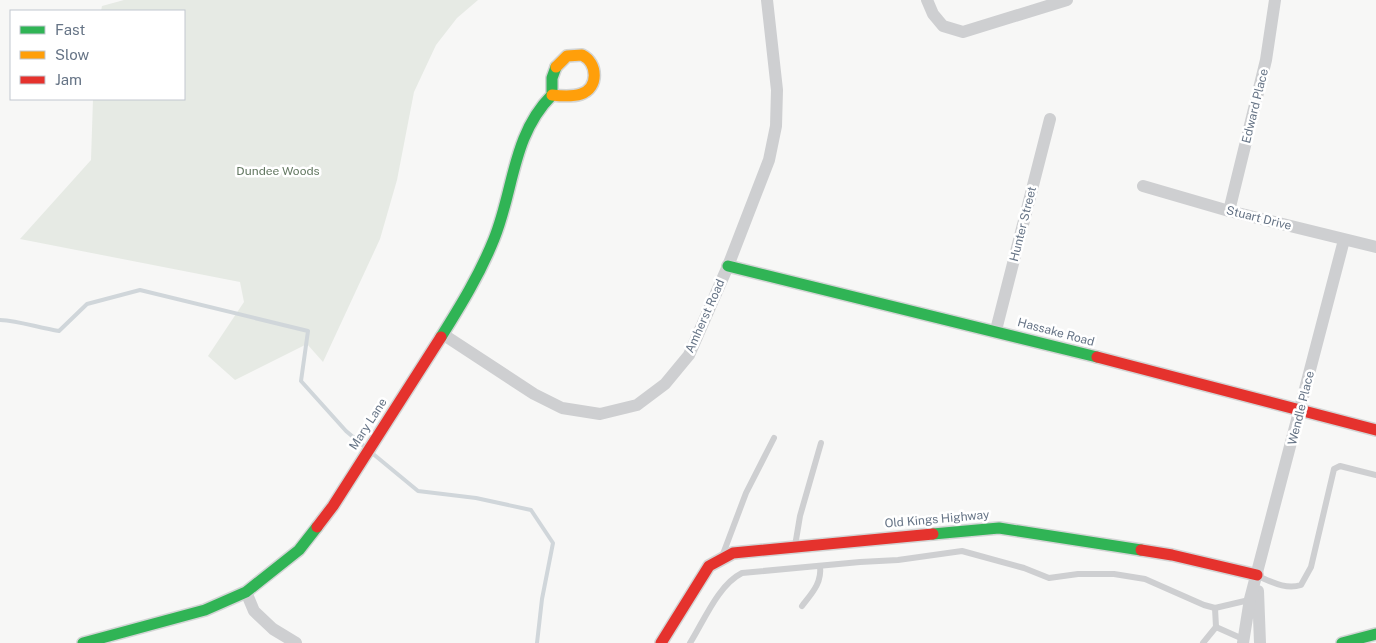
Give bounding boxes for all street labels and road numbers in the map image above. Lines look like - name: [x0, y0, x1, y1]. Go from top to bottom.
- street label: Edward Place: [1239, 67, 1271, 145]
- street label: Hunter Street: [1007, 185, 1039, 263]
- street label: Stuart Drive: [1225, 203, 1293, 233]
- street label: Amherst Road: [682, 277, 728, 355]
- street label: Hassake Road: [1016, 315, 1096, 349]
- street label: Wendle Place: [1285, 369, 1317, 447]
- street label: Mary Lane: [346, 396, 390, 452]
- street label: Old Kings Highway: [884, 507, 990, 531]

